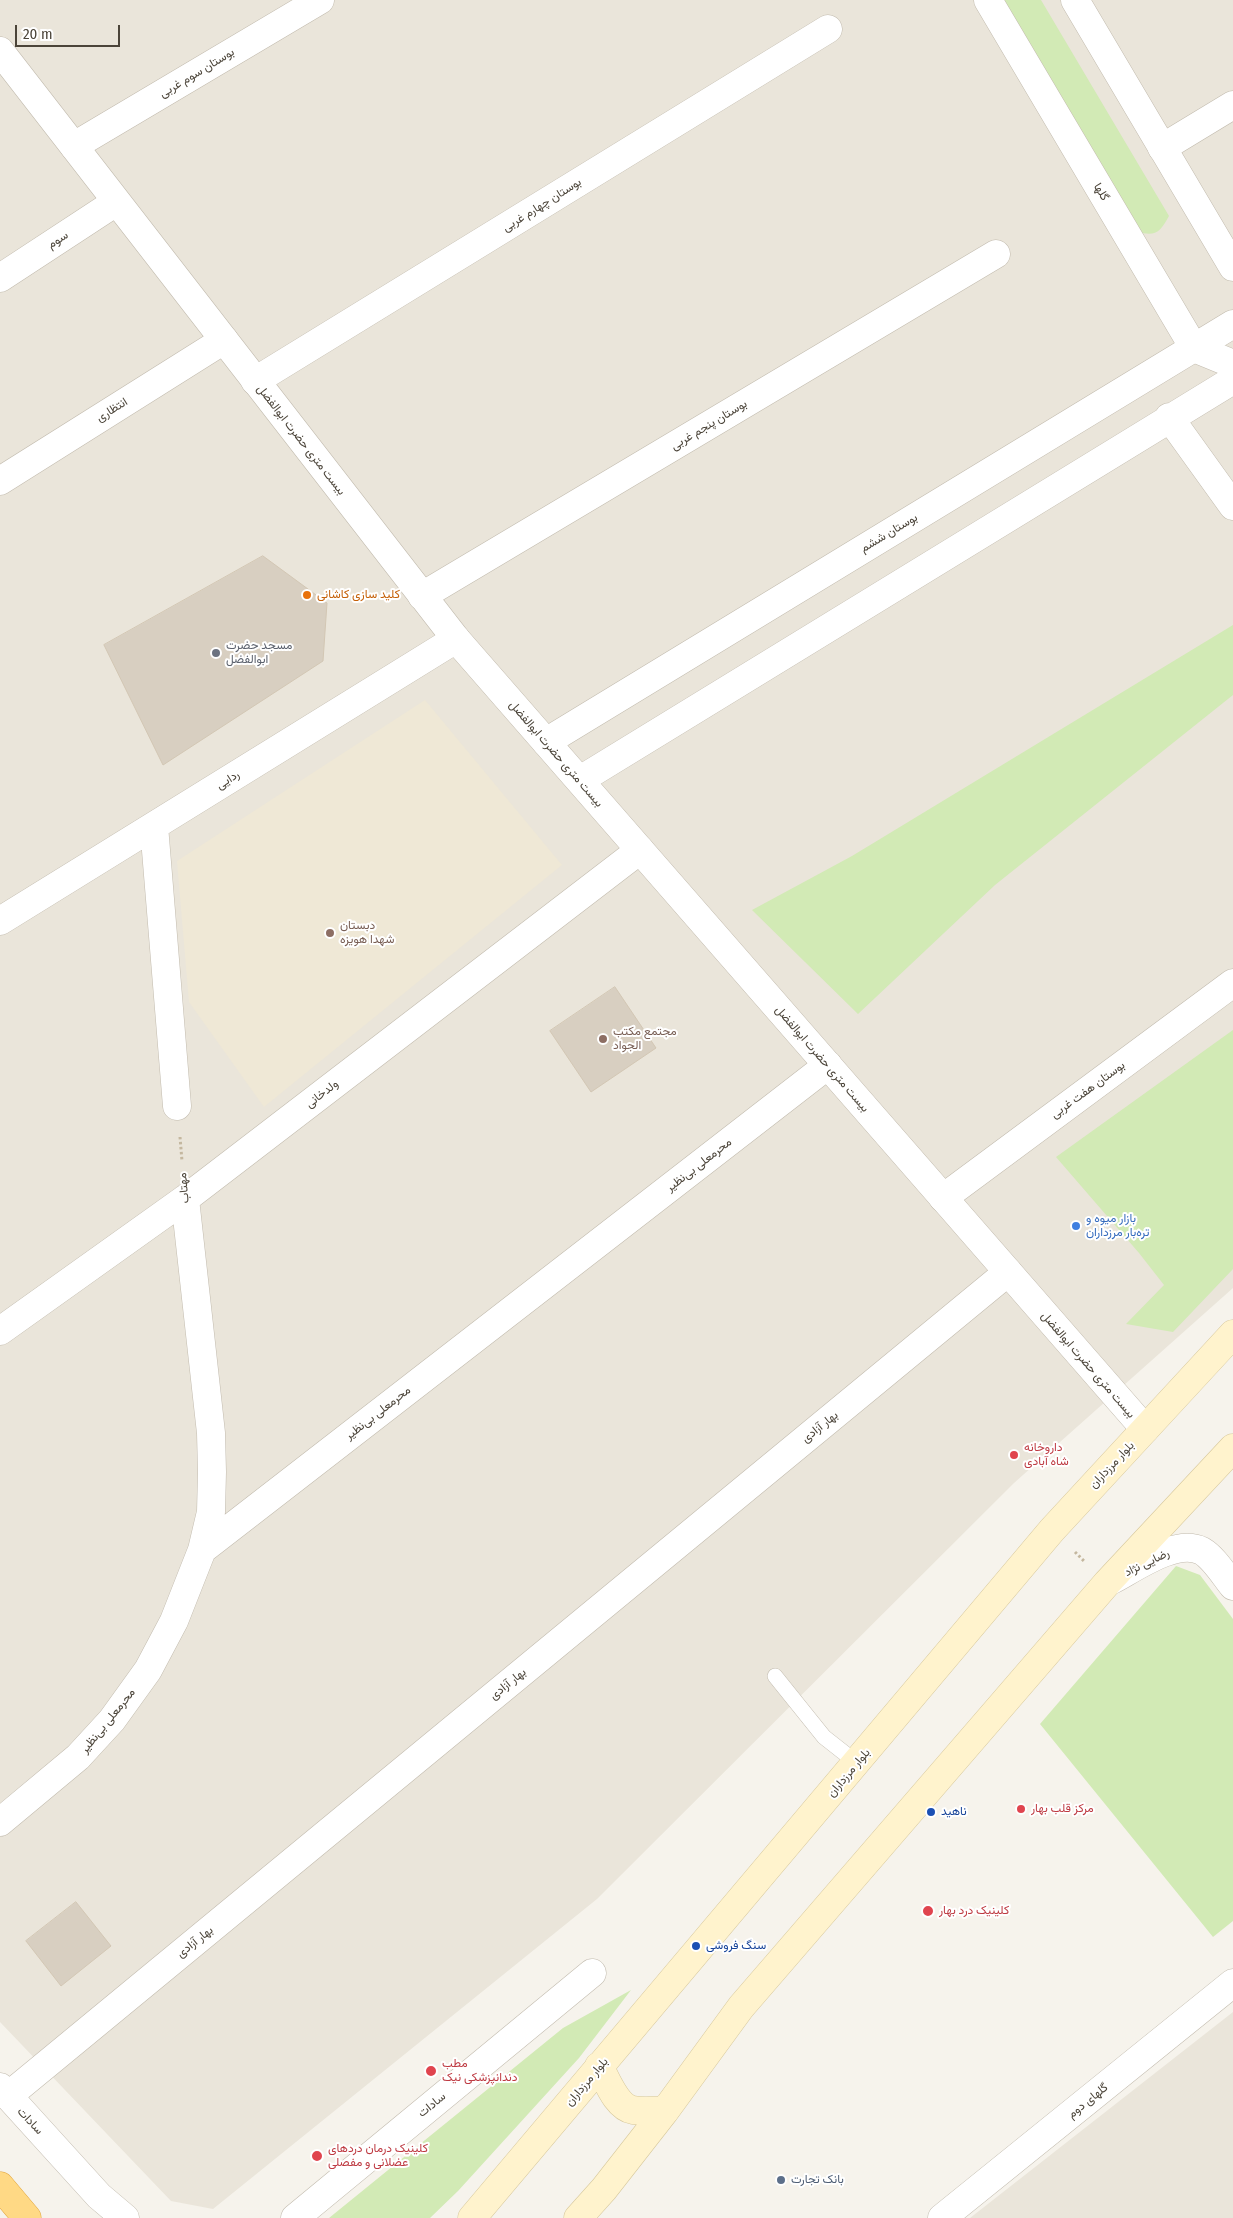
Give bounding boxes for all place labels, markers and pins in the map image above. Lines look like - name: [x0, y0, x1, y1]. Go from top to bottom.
- place label: کلید سازی کاشانی: [317, 588, 400, 602]
- marker: کلید سازی کاشانی: [301, 589, 313, 601]
- place label: مسجد حضرت ابوالفضل: [226, 639, 292, 667]
- marker: مسجد حضرت ابوالفضل: [210, 647, 222, 659]
- place label: دبستان شهدا هویزه: [340, 919, 395, 947]
- marker: دبستان شهدا هویزه: [324, 927, 336, 939]
- place label: مجتمع مکتب الجواد: [613, 1025, 677, 1053]
- marker: مجتمع مکتب الجواد: [597, 1033, 609, 1045]
- place label: بازار میوه و تره‌بار مرزداران: [1086, 1212, 1149, 1240]
- marker: بازار میوه و تره‌بار مرزداران: [1070, 1220, 1082, 1232]
- place label: داروخانه شاه آبادی: [1024, 1441, 1069, 1469]
- marker: داروخانه شاه آبادی: [1008, 1449, 1020, 1461]
- place label: مرکز قلب بهار: [1031, 1802, 1094, 1816]
- marker: مرکز قلب بهار: [1015, 1803, 1027, 1815]
- place label: ناهید: [941, 1805, 967, 1819]
- marker: ناهید: [925, 1806, 937, 1818]
- marker: کلینیک درد بهار: [921, 1904, 935, 1918]
- place label: کلینیک درد بهار: [939, 1904, 1009, 1918]
- place label: سنگ فروشی: [706, 1939, 766, 1953]
- marker: سنگ فروشی: [690, 1940, 702, 1952]
- place label: مطب دندانپزشکی نیک: [442, 2057, 517, 2085]
- marker: مطب دندانپزشکی نیک: [424, 2064, 438, 2078]
- place label: کلینیک درمان دردهای عضلانی و مفصلی: [328, 2142, 428, 2170]
- marker: کلینیک درمان دردهای عضلانی و مفصلی: [310, 2149, 324, 2163]
- place label: بانک تجارت: [791, 2173, 844, 2187]
- marker: بانک تجارت: [775, 2174, 787, 2186]

